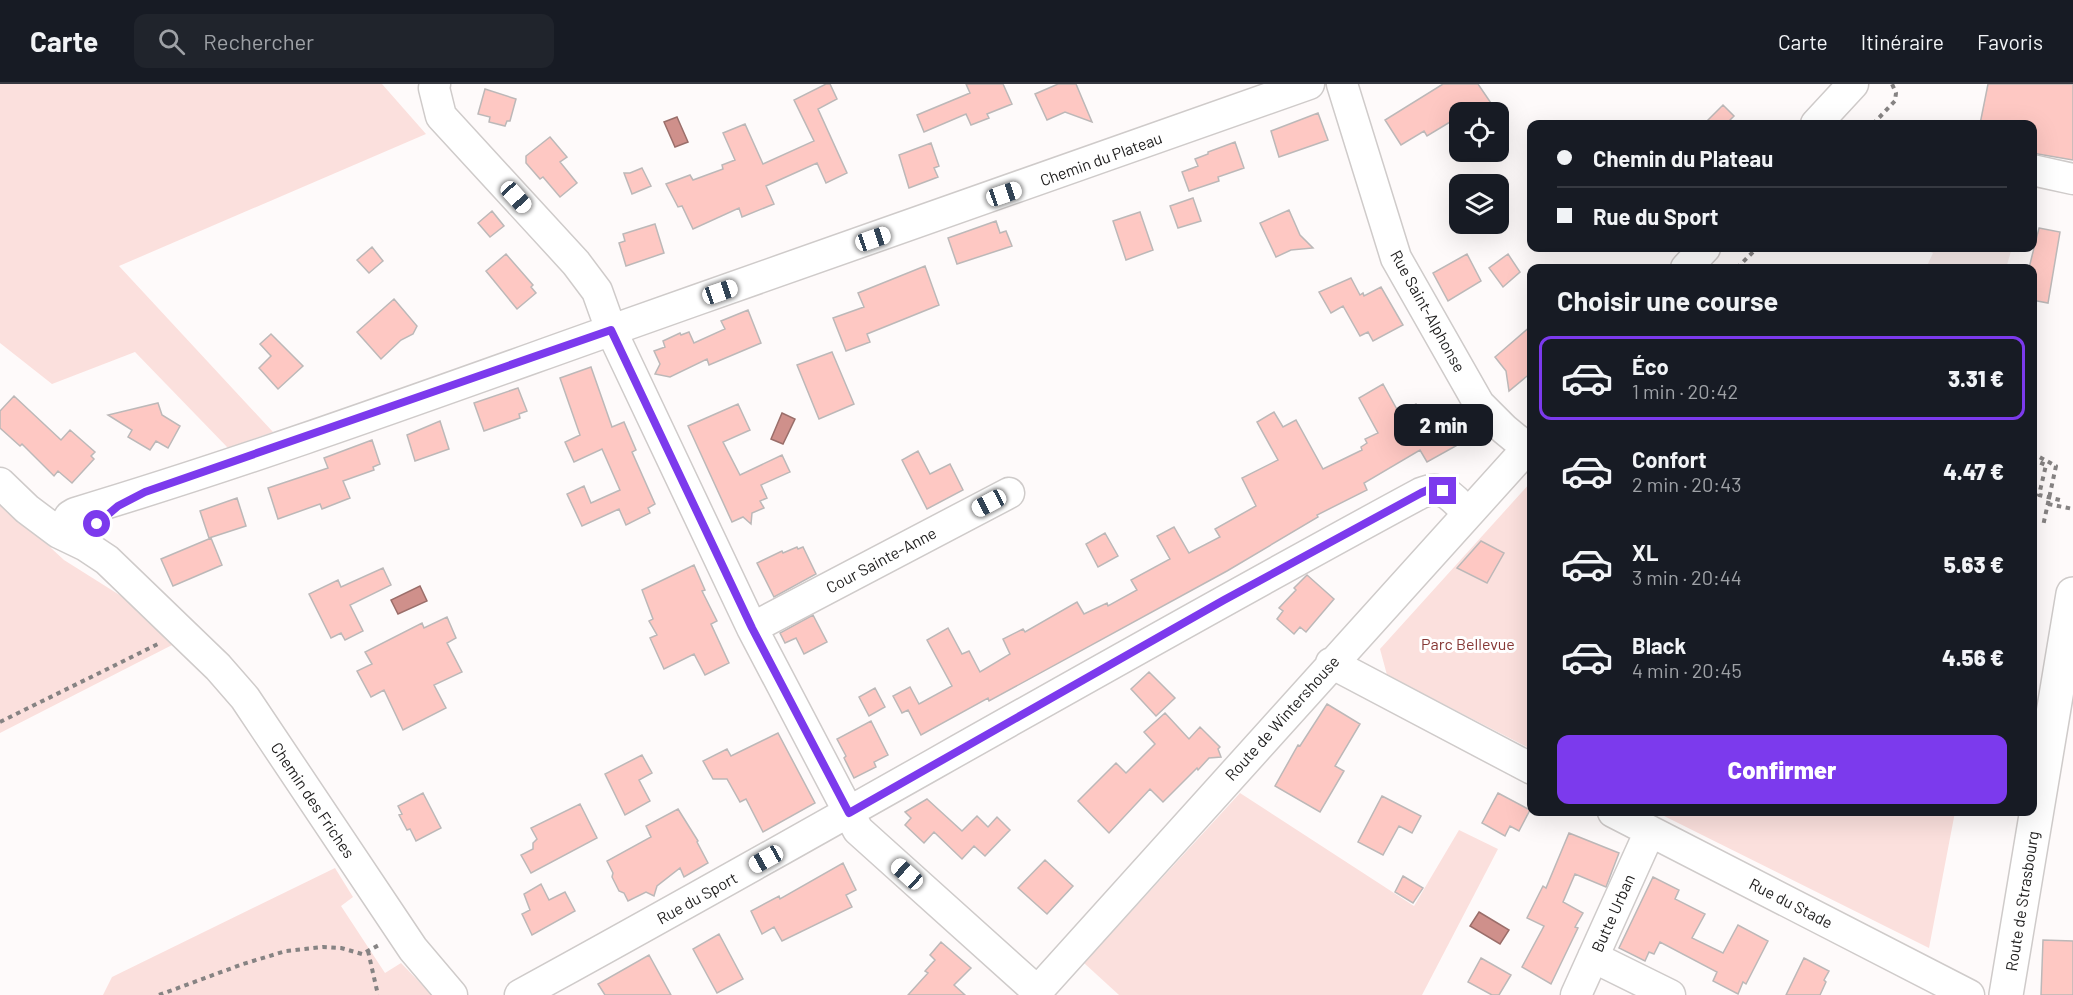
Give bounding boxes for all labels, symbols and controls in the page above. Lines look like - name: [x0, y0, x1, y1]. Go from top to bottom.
- search box: [134, 14, 554, 68]
- text: Carte: [30, 24, 98, 58]
- icon: search: [155, 25, 188, 58]
- text: Rechercher: [203, 28, 314, 54]
- text: Carte: [1778, 29, 1828, 54]
- text: Itinéraire: [1861, 29, 1944, 54]
- text: Favoris: [1977, 29, 2043, 54]
- map controls: [1449, 102, 1509, 234]
- button: locate: [1449, 102, 1509, 162]
- street label: Chemin du Plateau: [1037, 128, 1164, 189]
- text: Chemin du Plateau: [1593, 145, 1773, 171]
- button: layers: [1449, 174, 1509, 234]
- car: [497, 178, 535, 216]
- car: [984, 180, 1024, 208]
- text: Rue du Sport: [1593, 203, 1718, 229]
- car: [853, 225, 893, 253]
- street label: Rue Saint-Alphonse: [1387, 246, 1470, 375]
- car: [700, 278, 740, 306]
- text: Choisir une course: [1557, 284, 1778, 316]
- icon: car: [1560, 351, 1614, 405]
- text: Éco: [1632, 353, 1669, 379]
- text: 3.31 €: [1948, 365, 2004, 391]
- text: 1 min · 20:42: [1632, 379, 1738, 403]
- callout: 2 min: [1394, 404, 1492, 446]
- text: 2 min: [1419, 413, 1468, 437]
- icon: car: [1560, 444, 1614, 498]
- text: Confort: [1632, 446, 1707, 472]
- text: 4.47 €: [1943, 458, 2004, 484]
- text: 2 min · 20:43: [1632, 472, 1741, 496]
- route end: [1429, 477, 1456, 504]
- car: [969, 487, 1009, 519]
- route start: [83, 510, 110, 537]
- street label: Cour Sainte-Anne: [822, 523, 939, 597]
- icon: car: [1560, 537, 1614, 591]
- text: XL: [1632, 539, 1658, 565]
- text: 5.63 €: [1944, 551, 2004, 577]
- text: 3 min · 20:44: [1632, 565, 1742, 589]
- icon: car: [1560, 630, 1614, 684]
- text: Black: [1632, 632, 1686, 658]
- park label: Parc Bellevue: [1421, 634, 1515, 653]
- text: 4.56 €: [1942, 644, 2004, 670]
- street label: Route de Wintershouse: [1221, 651, 1343, 784]
- text: 4 min · 20:45: [1632, 658, 1742, 682]
- button: Confirmer: [1557, 735, 2007, 804]
- street label: Chemin des Friches: [268, 738, 359, 861]
- street label: Route de Strasbourg: [2001, 829, 2042, 972]
- car: [746, 842, 786, 876]
- car: [888, 855, 926, 893]
- street label: Rue du Sport: [653, 868, 740, 928]
- street label: Butte Urban: [1587, 871, 1638, 955]
- street label: Rue du Stade: [1746, 873, 1836, 932]

